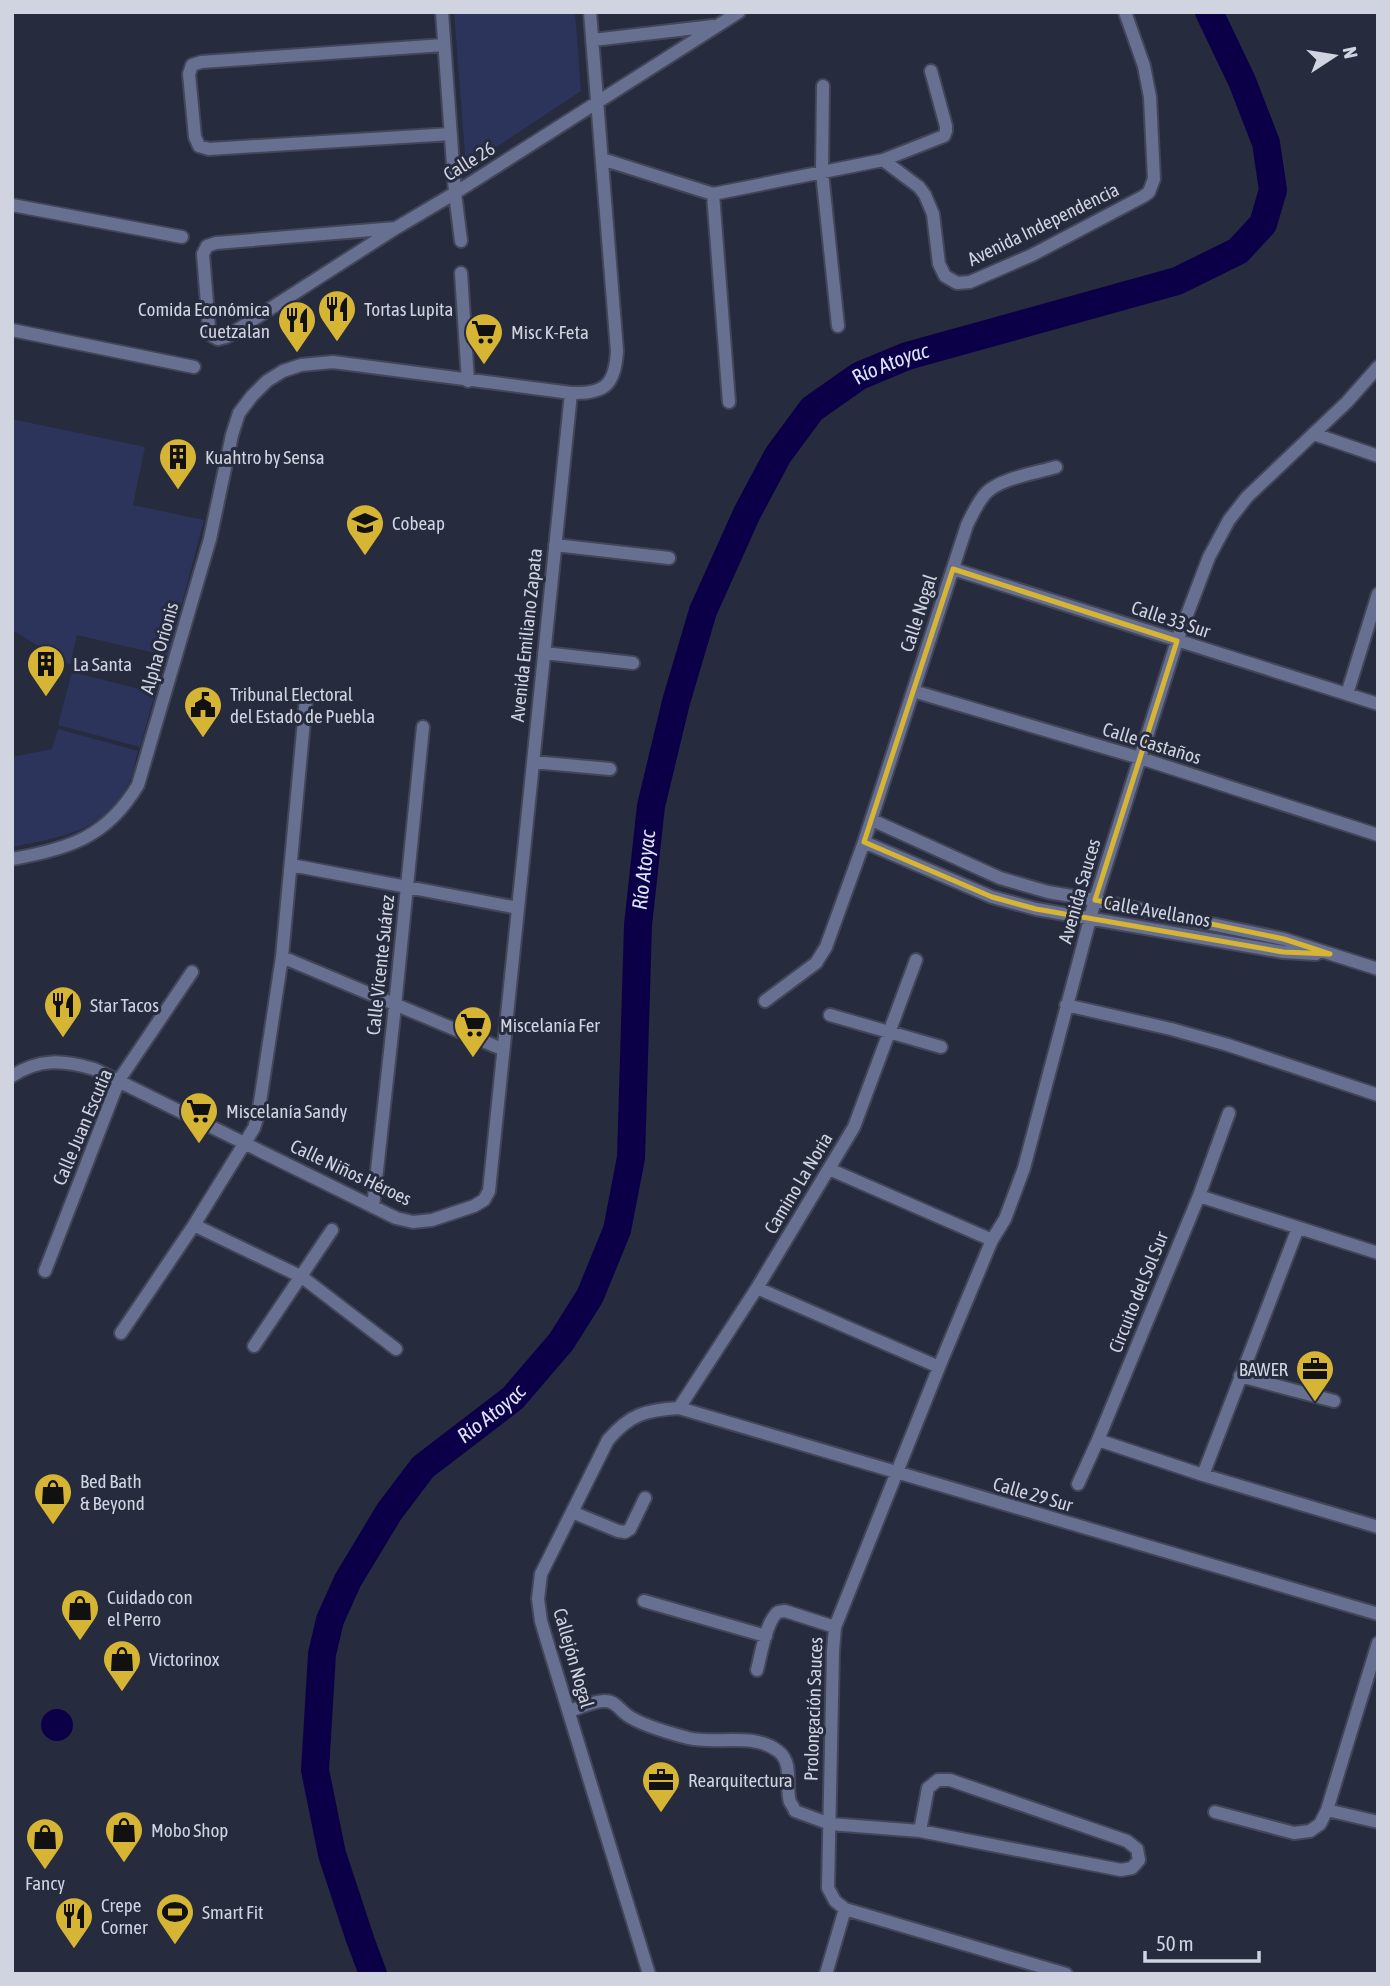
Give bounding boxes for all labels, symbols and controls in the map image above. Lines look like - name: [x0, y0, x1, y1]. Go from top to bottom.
- north arrow: [1299, 21, 1369, 91]
- text: N: [1339, 45, 1363, 60]
- street label: Calle 26: [439, 137, 499, 185]
- street label: Avenida Independencia: [964, 178, 1122, 270]
- restaurant icon: Tortas Lupita: [316, 288, 358, 343]
- place label: Comida Económica Cuetzalan: [138, 298, 270, 342]
- place label: Tortas Lupita: [364, 298, 453, 320]
- restaurant icon: Comida Económica Cuetzalan: [276, 299, 318, 354]
- supermarket icon: Misc K-Feta: [463, 311, 505, 366]
- place label: Misc K-Feta: [511, 321, 589, 343]
- water label: Río Atoyac: [847, 337, 932, 388]
- building icon: Kuahtro by Sensa: [157, 436, 199, 491]
- place label: Kuahtro by Sensa: [205, 446, 325, 468]
- school or university icon: Cobeap: [344, 502, 386, 557]
- place label: Cobeap: [392, 512, 445, 534]
- street label: Avenida Emiliano Zapata: [506, 547, 546, 723]
- street label: Calle Nogal: [895, 571, 941, 655]
- street label: Calle 33 Sur: [1129, 596, 1214, 642]
- street label: Alpha Orionis: [135, 599, 183, 696]
- building icon: La Santa: [25, 643, 67, 698]
- place label: La Santa: [73, 653, 132, 675]
- place label: Tribunal Electoral del Estado de Puebla: [230, 683, 375, 727]
- public building icon: Tribunal Electoral del Estado de Puebla: [182, 684, 224, 739]
- street label: Calle Castaños: [1100, 718, 1204, 768]
- water label: Río Atoyac: [627, 828, 659, 911]
- street label: Avenida Sauces: [1054, 836, 1105, 946]
- street label: Calle Avellanos: [1102, 891, 1212, 931]
- street label: Calle Vicente Suárez: [362, 894, 398, 1036]
- restaurant icon: Star Tacos: [42, 984, 84, 1039]
- place label: Star Tacos: [90, 994, 159, 1016]
- supermarket icon: Miscelanía Fer: [452, 1004, 494, 1059]
- place label: Miscelanía Fer: [500, 1014, 600, 1036]
- street label: Calle Juan Escutia: [48, 1066, 116, 1188]
- supermarket icon: Miscelanía Sandy: [178, 1090, 220, 1145]
- place label: Miscelanía Sandy: [226, 1100, 347, 1122]
- street label: Camino La Noria: [759, 1129, 837, 1237]
- street label: Calle Niños Héroes: [287, 1134, 415, 1210]
- street label: Circuito del Sol Sur: [1104, 1228, 1172, 1356]
- office icon: BAWER: [1294, 1348, 1336, 1403]
- place label: BAWER: [1239, 1358, 1288, 1380]
- water label: Río Atoyac: [452, 1379, 531, 1447]
- place label: Bed Bath & Beyond: [80, 1470, 145, 1514]
- shop icon: Bed Bath & Beyond: [32, 1471, 74, 1526]
- street label: Calle 29 Sur: [991, 1472, 1076, 1516]
- place label: Cuidado con el Perro: [107, 1586, 193, 1630]
- shop icon: Cuidado con el Perro: [59, 1587, 101, 1642]
- street label: Callejón Nogal: [549, 1606, 599, 1710]
- street label: Prolongación Sauces: [799, 1636, 827, 1781]
- shop icon: Victorinox: [101, 1638, 143, 1693]
- place label: Victorinox: [149, 1648, 220, 1670]
- office icon: Rearquitectura: [640, 1759, 682, 1814]
- place label: Rearquitectura: [688, 1769, 793, 1791]
- shop icon: Mobo Shop: [103, 1809, 145, 1864]
- shop icon: Fancy: [24, 1816, 66, 1871]
- place label: Mobo Shop: [151, 1819, 228, 1841]
- place label: Fancy: [25, 1872, 65, 1894]
- sports icon: Smart Fit: [154, 1891, 196, 1946]
- place label: Crepe Corner: [101, 1894, 148, 1938]
- restaurant icon: Crepe Corner: [53, 1895, 95, 1950]
- place label: Smart Fit: [202, 1901, 263, 1923]
- scale bar: [1145, 1920, 1259, 1964]
- text: 50 m: [1156, 1931, 1194, 1955]

